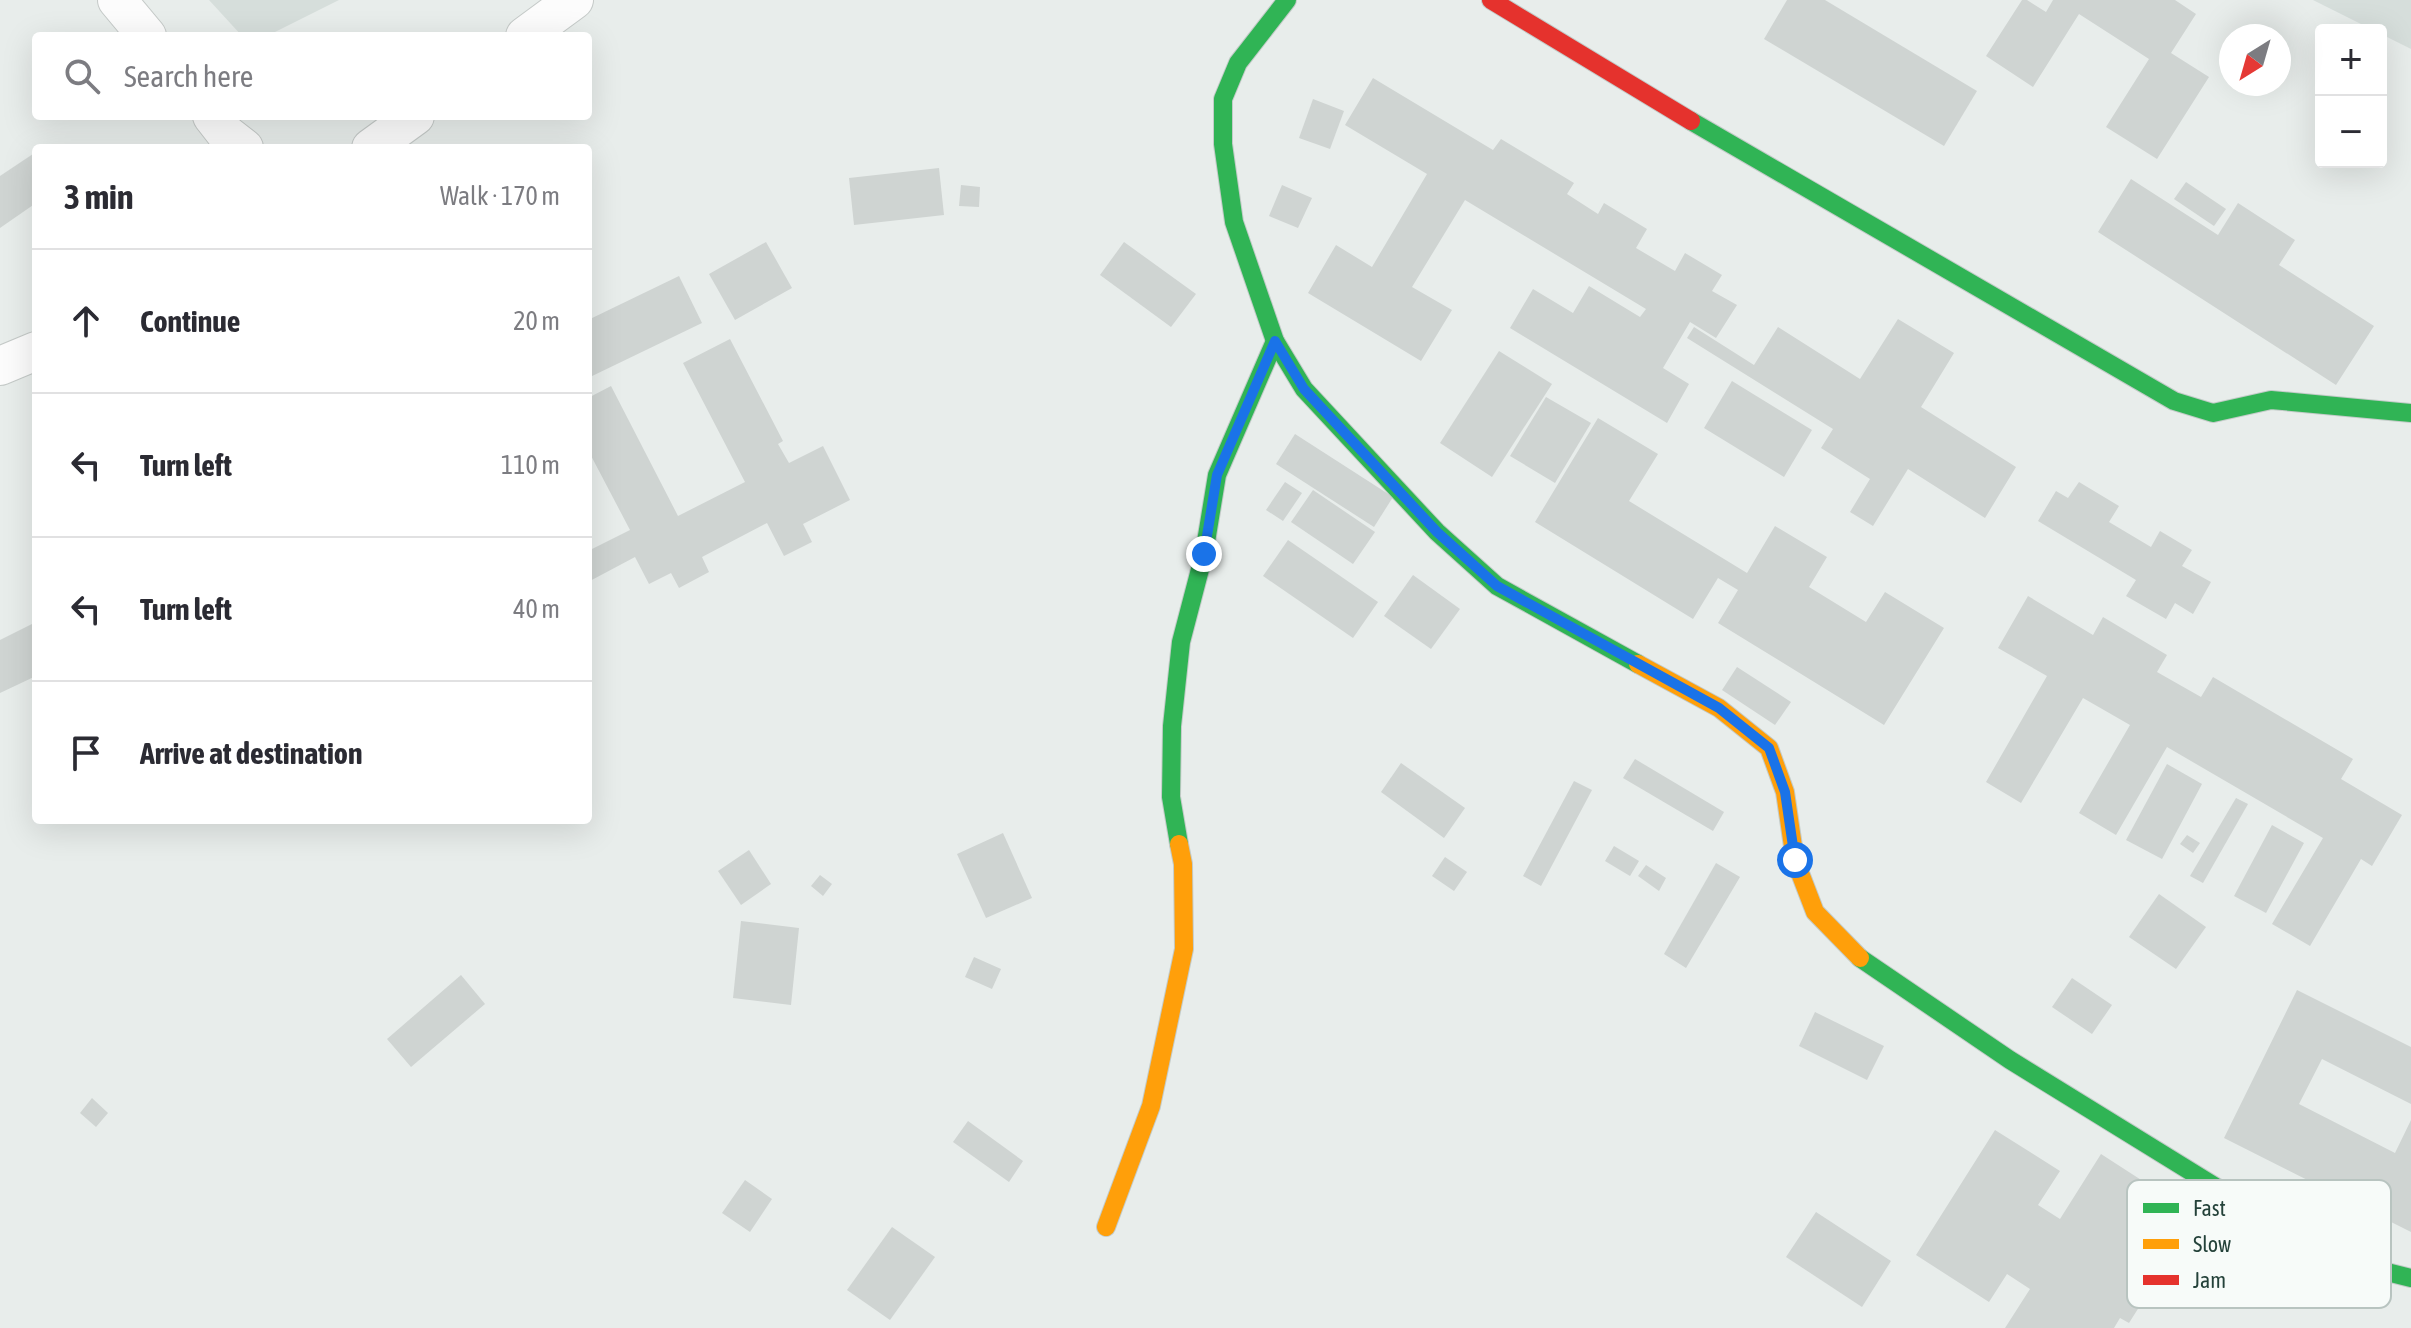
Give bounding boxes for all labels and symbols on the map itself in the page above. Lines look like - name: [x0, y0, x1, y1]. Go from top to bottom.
- north arrow: [2219, 24, 2291, 96]
- route end: [1186, 536, 1222, 572]
- route start: [1777, 842, 1813, 878]
- legend: [2127, 1180, 2391, 1308]
- text: Fast: [2193, 1195, 2226, 1221]
- text: Slow: [2193, 1231, 2231, 1257]
- text: Jam: [2193, 1267, 2226, 1293]

